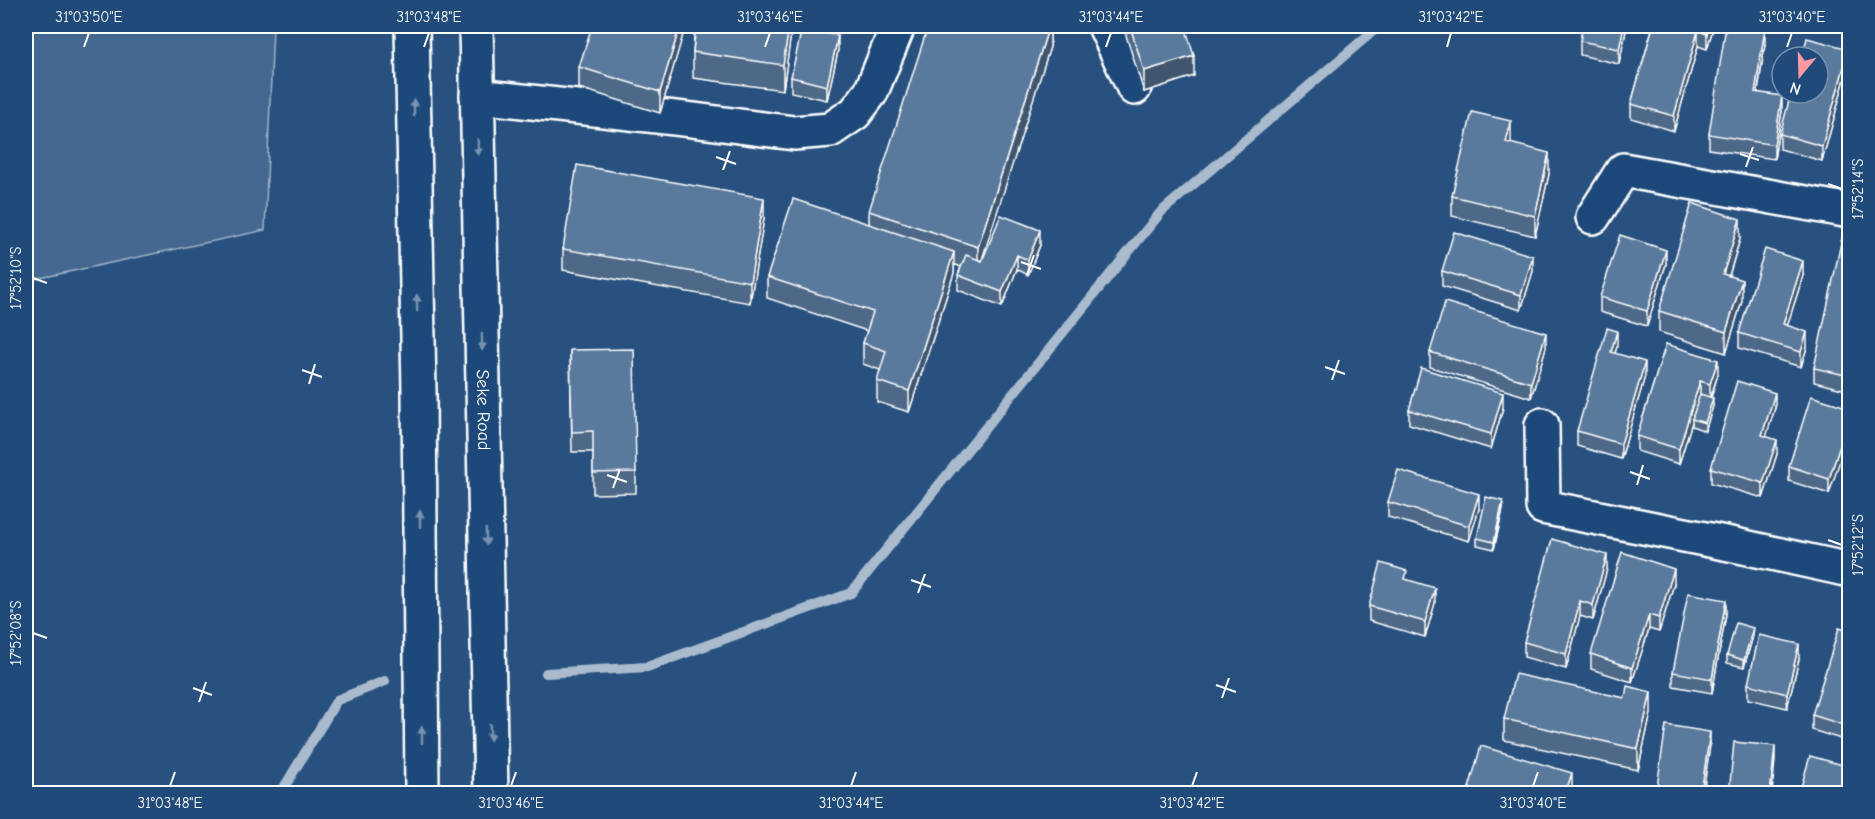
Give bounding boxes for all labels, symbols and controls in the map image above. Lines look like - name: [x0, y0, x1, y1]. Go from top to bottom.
- text: 31°03'50"E: [55, 8, 123, 26]
- text: 31°03'48"E: [396, 8, 462, 26]
- text: 31°03'46"E: [737, 8, 803, 26]
- text: 31°03'44"E: [1079, 8, 1143, 26]
- text: 31°03'42"E: [1418, 8, 1484, 26]
- text: 31°03'40"E: [1759, 8, 1825, 26]
- north arrow: [1770, 45, 1830, 105]
- text: N: [1788, 78, 1803, 98]
- one-way arrow: [409, 99, 418, 118]
- one-way arrow: [473, 137, 483, 156]
- text: 17°52'14"S: [1849, 158, 1867, 220]
- text: 17°52'10"S: [7, 246, 25, 310]
- one-way arrow: [413, 294, 422, 313]
- one-way arrow: [477, 332, 487, 351]
- street label: Seke Road: [472, 369, 495, 451]
- one-way arrow: [415, 510, 425, 529]
- text: 17°52'12"S: [1849, 514, 1867, 576]
- one-way arrow: [481, 527, 491, 546]
- text: 17°52'08"S: [7, 601, 25, 665]
- one-way arrow: [485, 722, 495, 741]
- one-way arrow: [417, 726, 427, 745]
- text: 31°03'48"E: [137, 794, 203, 812]
- text: 31°03'46"E: [478, 794, 544, 812]
- text: 31°03'44"E: [819, 794, 883, 812]
- text: 31°03'42"E: [1159, 794, 1225, 812]
- text: 31°03'40"E: [1500, 794, 1566, 812]

